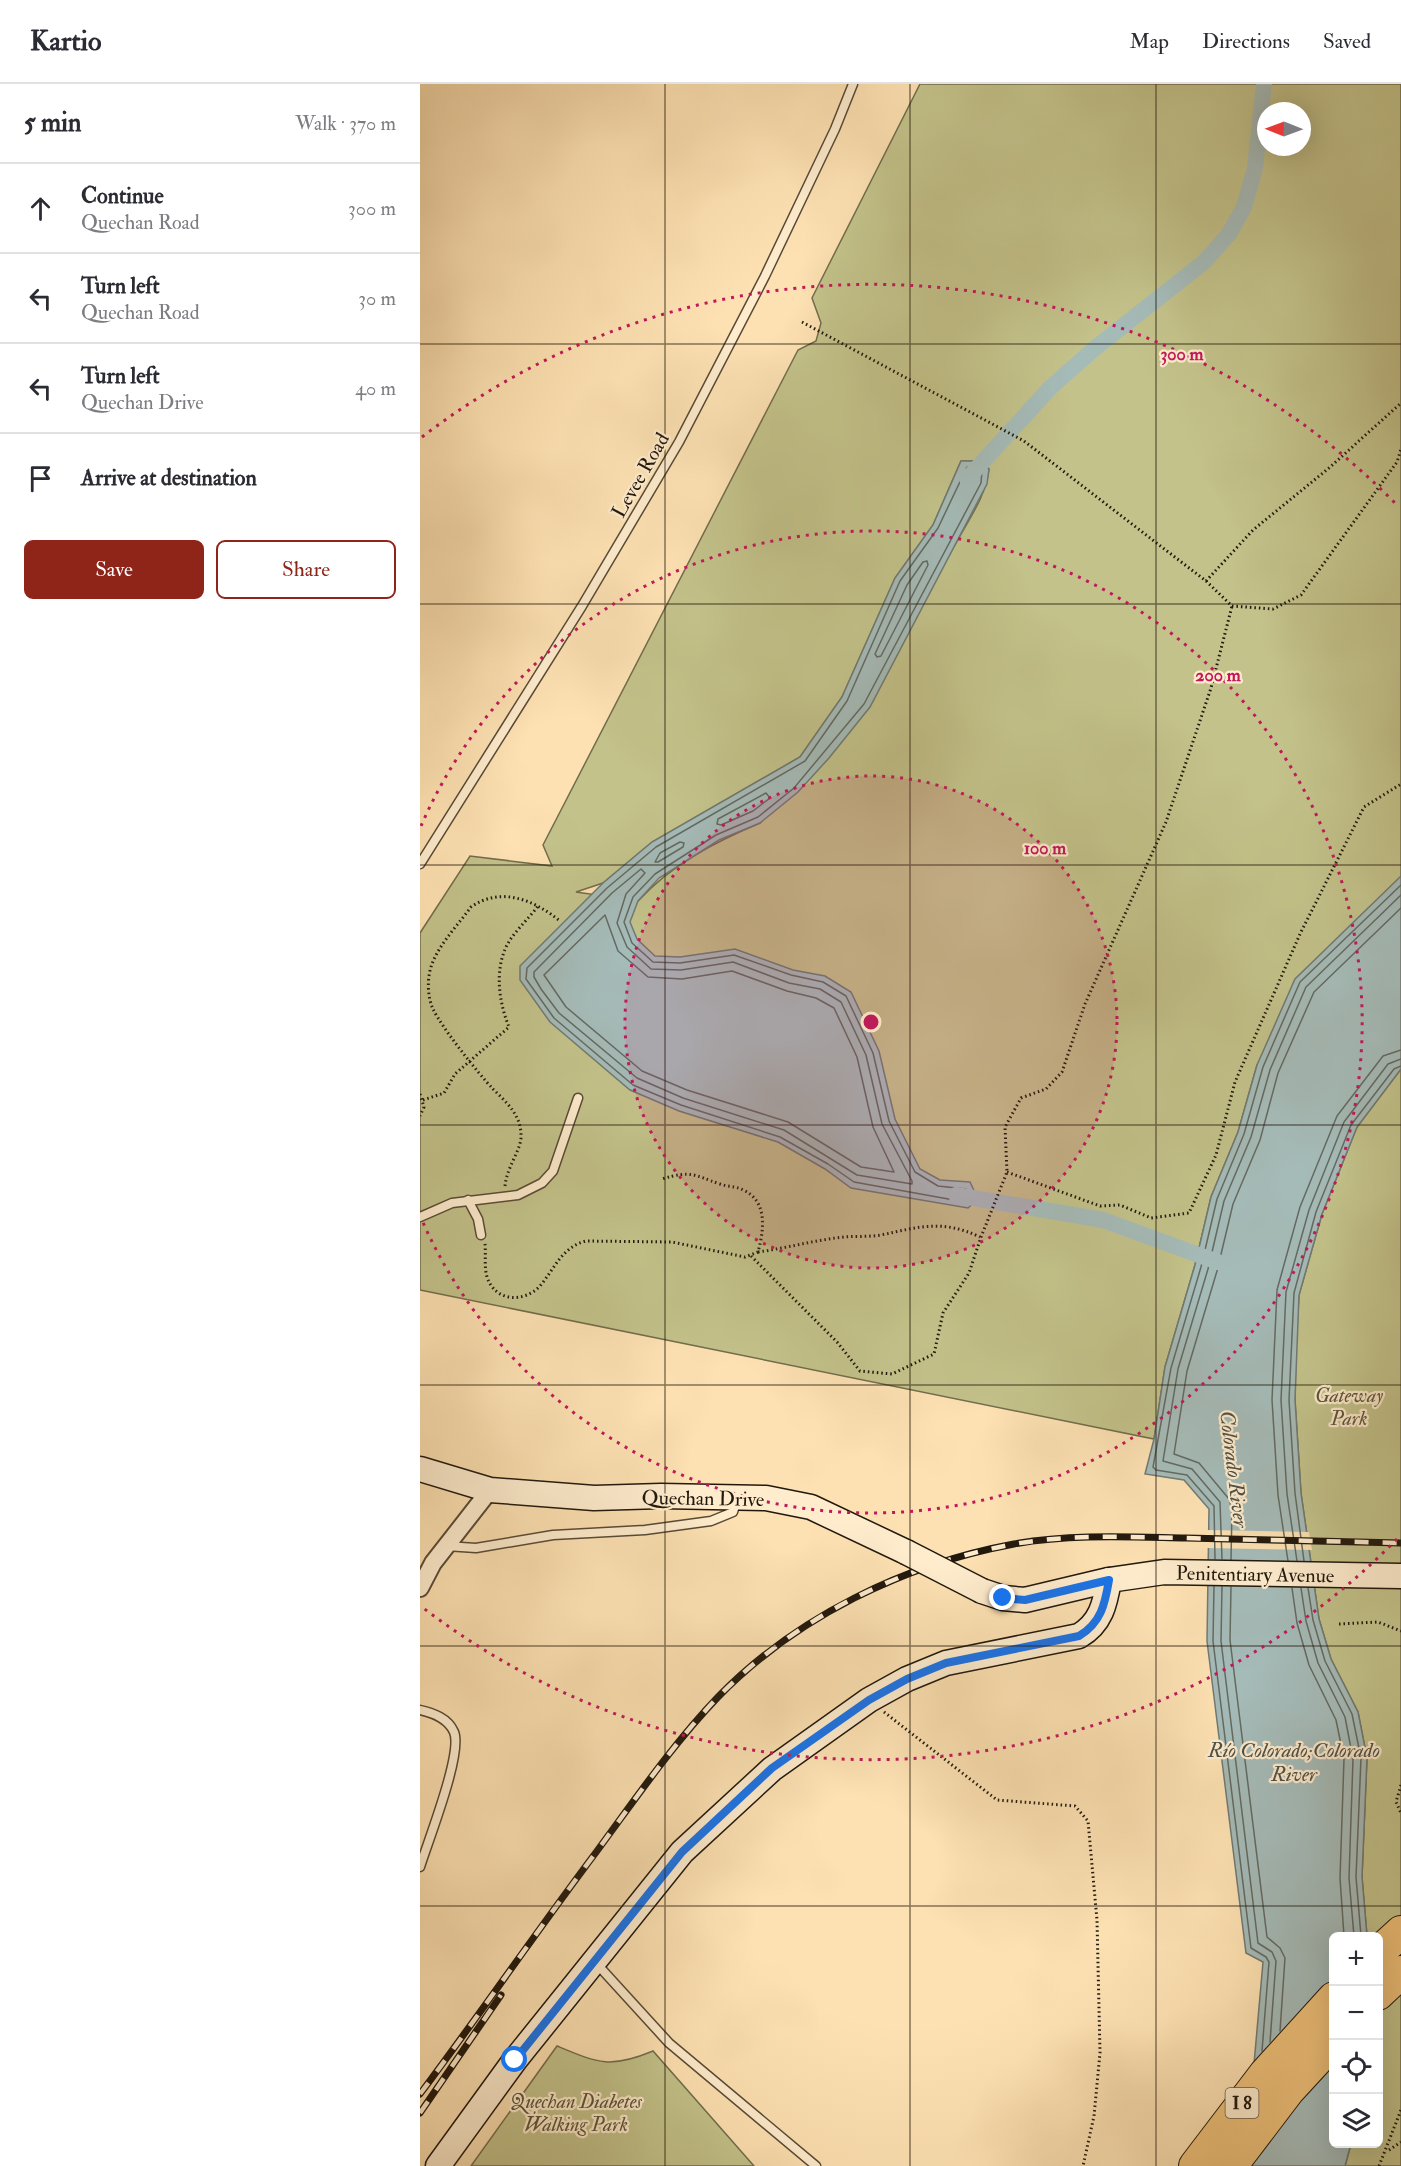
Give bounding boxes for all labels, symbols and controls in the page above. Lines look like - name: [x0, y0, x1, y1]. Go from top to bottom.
- text: Kartio: [30, 24, 101, 59]
- text: Map: [1129, 28, 1169, 55]
- text: Directions: [1202, 28, 1290, 55]
- text: Saved: [1323, 28, 1371, 55]
- north arrow: [1257, 102, 1311, 156]
- text: 5 min: [24, 107, 81, 139]
- text: Walk · 370 m: [295, 111, 396, 136]
- text: Continue: [81, 182, 164, 210]
- icon: ahead: [24, 192, 57, 225]
- text: 300 m: [348, 196, 396, 221]
- text: Quechan Road: [81, 210, 200, 235]
- text: Turn left: [81, 272, 160, 300]
- icon: left: [24, 282, 57, 315]
- text: 30 m: [358, 286, 396, 311]
- text: Quechan Road: [81, 300, 200, 325]
- text: 300 m: [1160, 343, 1205, 366]
- text: Turn left: [81, 362, 160, 390]
- icon: left: [24, 372, 57, 405]
- text: 40 m: [355, 376, 396, 401]
- text: Quechan Drive: [81, 390, 204, 415]
- street label: Levee Road: [606, 428, 675, 522]
- icon: arrive: [24, 462, 57, 495]
- text: Arrive at destination: [81, 464, 257, 492]
- button: Save: [24, 540, 204, 599]
- button: Share: [216, 540, 396, 599]
- text: 200 m: [1195, 664, 1242, 687]
- text: 100 m: [1024, 837, 1067, 860]
- centre of rings: [861, 1012, 881, 1032]
- park label: Gateway Park: [1315, 1383, 1383, 1431]
- water label: Colorado River: [1213, 1409, 1254, 1530]
- street label: Quechan Drive: [641, 1485, 765, 1512]
- street label: Penitentiary Avenue: [1176, 1561, 1334, 1588]
- route end: [989, 1584, 1015, 1610]
- water label: Río Colorado;Colorado River: [1207, 1737, 1380, 1788]
- map controls: [1329, 1932, 1383, 2148]
- button: +: [1329, 1932, 1383, 1986]
- button: −: [1329, 1986, 1383, 2040]
- button: locate: [1329, 2040, 1383, 2094]
- route start: [501, 2046, 527, 2072]
- road number: I 8: [1226, 2088, 1258, 2118]
- park label: Quechan Diabetes Walking Park: [510, 2089, 642, 2137]
- button: layers: [1329, 2094, 1383, 2148]

